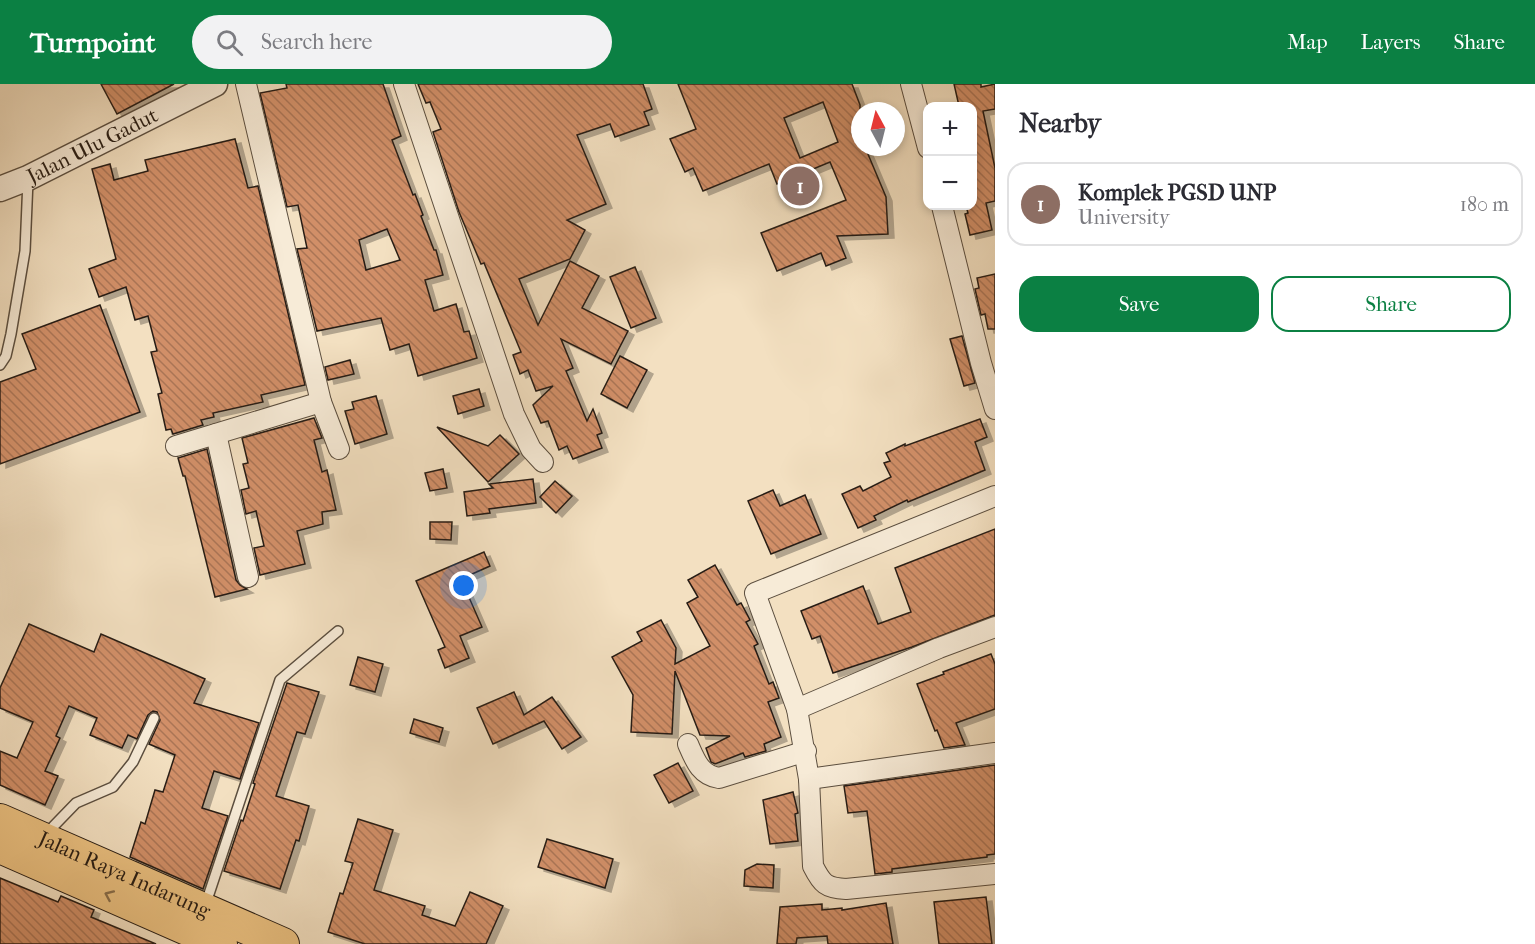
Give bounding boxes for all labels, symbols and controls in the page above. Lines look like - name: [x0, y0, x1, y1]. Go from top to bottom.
- search box: [192, 15, 612, 69]
- text: Turnpoint: [30, 26, 156, 59]
- icon: search: [213, 26, 246, 59]
- text: Search here: [261, 29, 372, 55]
- text: Map: [1287, 30, 1328, 54]
- text: Layers: [1361, 30, 1420, 54]
- text: Share: [1453, 30, 1505, 54]
- north arrow: [851, 102, 905, 156]
- map controls: [923, 102, 977, 210]
- button: +: [923, 102, 977, 156]
- street label: Jalan Ulu Gadut: [21, 103, 162, 189]
- text: Nearby: [1019, 108, 1101, 139]
- button: −: [923, 156, 977, 210]
- pin: 1: [780, 164, 820, 208]
- text: Komplek PGSD UNP: [1078, 180, 1276, 206]
- text: 1: [1037, 193, 1044, 216]
- text: 180 m: [1460, 193, 1509, 216]
- text: University: [1078, 206, 1170, 229]
- button: Save: [1019, 276, 1259, 332]
- button: Share: [1271, 276, 1511, 332]
- your location: [449, 571, 478, 600]
- street label: Jalan Raya Indarung: [33, 826, 215, 923]
- one-way arrow: [105, 890, 116, 902]

